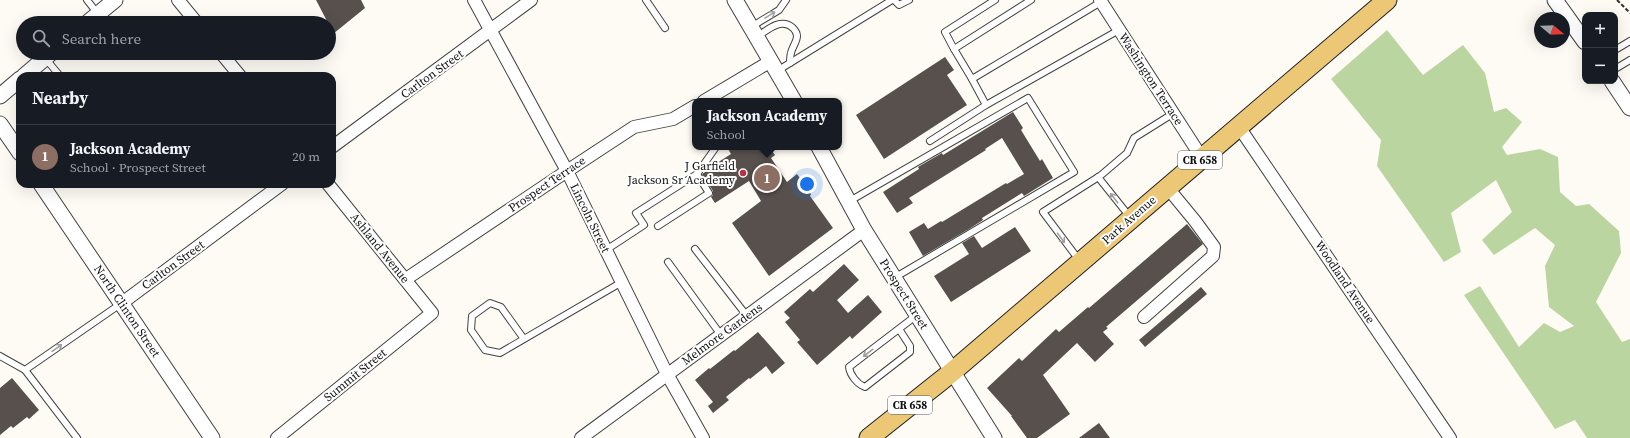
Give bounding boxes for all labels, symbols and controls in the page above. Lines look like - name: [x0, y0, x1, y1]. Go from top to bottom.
- one-way arrow: [764, 11, 776, 19]
- north arrow: [1534, 12, 1570, 48]
- map controls: [1582, 12, 1618, 84]
- button: +: [1582, 12, 1618, 48]
- search box: [16, 16, 336, 60]
- icon: search: [30, 27, 52, 49]
- text: Search here: [62, 28, 141, 49]
- street label: Washington Terrace: [1115, 30, 1187, 128]
- street label: Carlton Street: [397, 46, 467, 102]
- button: −: [1582, 48, 1618, 84]
- text: Nearby: [32, 86, 88, 110]
- popup: [692, 98, 842, 150]
- text: Jackson Academy: [707, 105, 827, 126]
- text: School: [707, 126, 745, 143]
- text: Jackson Academy: [70, 138, 191, 159]
- text: 1: [41, 148, 49, 165]
- text: 20 m: [292, 148, 320, 165]
- road number: CR 658: [1178, 151, 1222, 169]
- street label: Prospect Terrace: [505, 152, 589, 216]
- place label: J Garfield Jackson Sr Academy: [626, 158, 736, 188]
- text: School · Prospect Street: [70, 159, 206, 176]
- pin: 1: [754, 163, 780, 193]
- marker: J Garfield Jackson Sr Academy: [738, 168, 748, 178]
- your location: [797, 174, 817, 194]
- street label: Lincoln Street: [566, 181, 614, 255]
- street label: Park Avenue: [1099, 192, 1159, 248]
- one-way arrow: [1110, 192, 1119, 203]
- street label: Ashland Avenue: [347, 210, 413, 286]
- one-way arrow: [1057, 232, 1065, 243]
- street label: Carlton Street: [138, 237, 208, 293]
- street label: Woodland Avenue: [1311, 238, 1379, 326]
- street label: Prospect Street: [876, 256, 932, 332]
- street label: North Clinton Street: [90, 262, 164, 360]
- street label: Melmore Gardens: [678, 299, 766, 369]
- one-way arrow: [51, 344, 62, 352]
- street label: Summit Street: [320, 345, 390, 405]
- one-way arrow: [862, 348, 873, 357]
- road number: CR 658: [888, 396, 932, 414]

